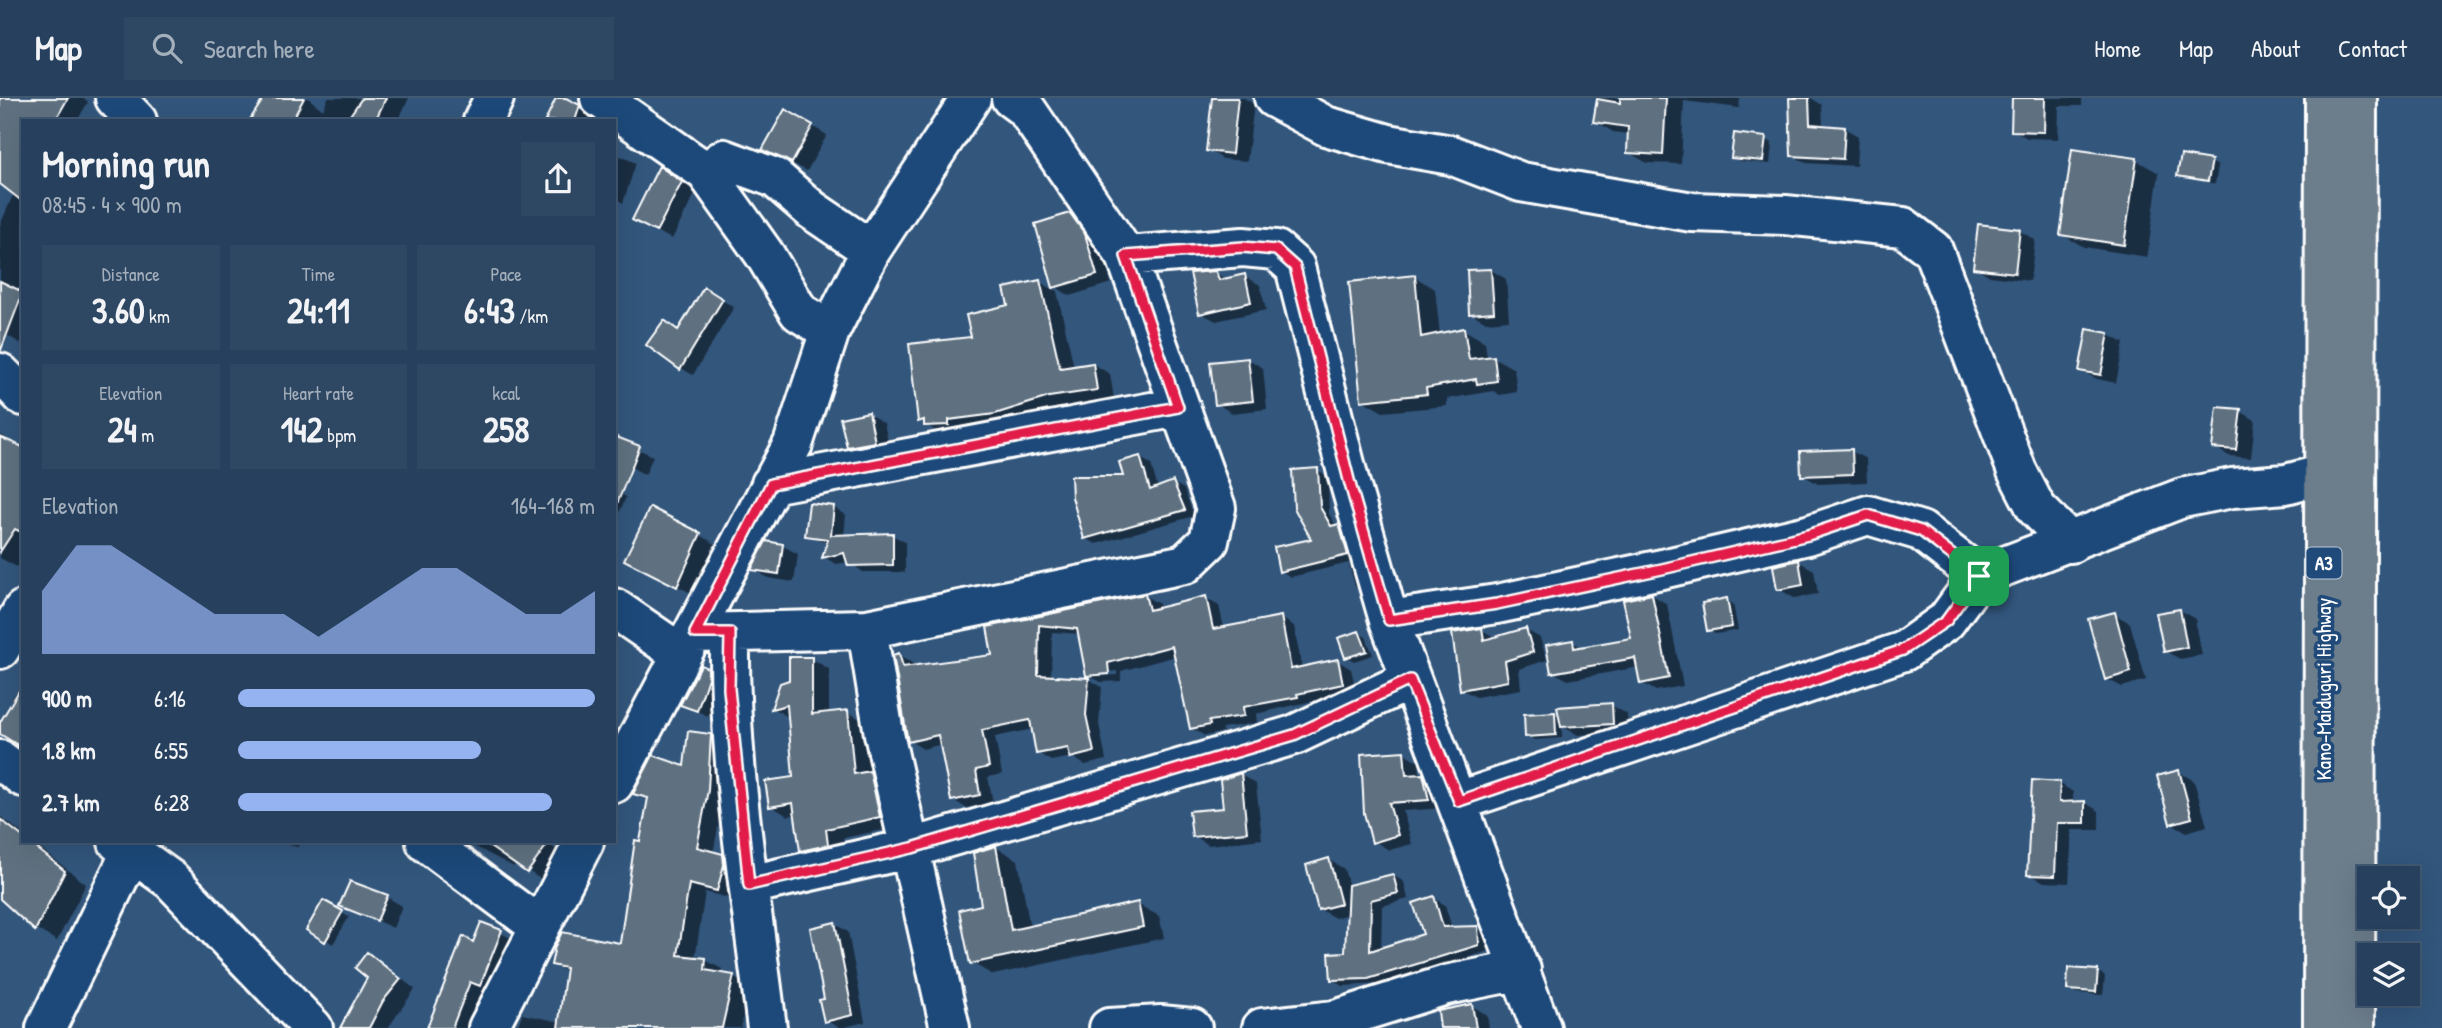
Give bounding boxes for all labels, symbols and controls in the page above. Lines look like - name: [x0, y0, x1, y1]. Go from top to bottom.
- search box: [124, 17, 614, 80]
- text: Map: [35, 26, 82, 70]
- icon: search: [148, 29, 186, 67]
- text: Search here: [204, 31, 315, 66]
- text: Home: [2094, 32, 2141, 64]
- text: Map: [2179, 32, 2213, 64]
- text: About: [2251, 32, 2300, 64]
- text: Contact: [2338, 32, 2407, 64]
- text: Morning run: [42, 137, 210, 189]
- button: share: [521, 142, 595, 216]
- text: 08:45 · 4 × 900 m: [42, 189, 182, 220]
- text: Distance: [102, 261, 160, 287]
- text: Time: [302, 261, 335, 287]
- text: Pace: [490, 261, 522, 287]
- text: 3.60: [92, 287, 145, 334]
- text: 24:11: [287, 287, 350, 334]
- text: 6:43: [464, 287, 515, 334]
- text: km: [145, 303, 170, 329]
- text: /km: [515, 303, 548, 329]
- text: Elevation: [99, 380, 162, 406]
- text: Heart rate: [283, 380, 354, 406]
- text: kcal: [492, 380, 520, 406]
- text: 24: [107, 406, 137, 453]
- text: 142: [281, 406, 323, 453]
- text: 258: [483, 406, 529, 453]
- text: m: [137, 422, 154, 448]
- text: bpm: [323, 422, 356, 448]
- text: Elevation: [42, 490, 118, 521]
- text: 164–168 m: [511, 490, 595, 521]
- pin: [1949, 546, 2009, 606]
- road number: A3: [2306, 548, 2342, 578]
- icon: arrive: [1960, 557, 1998, 595]
- street label: Kano-Maiduguri Highway: [2309, 598, 2338, 780]
- text: 900 m: [42, 683, 92, 714]
- text: 6:16: [154, 683, 186, 714]
- text: 1.8 km: [42, 735, 96, 766]
- text: 6:55: [154, 735, 188, 766]
- text: 2.7 km: [42, 787, 100, 818]
- text: 6:28: [154, 787, 189, 818]
- map controls: [2357, 866, 2420, 1006]
- button: locate: [2357, 866, 2420, 929]
- button: layers: [2357, 943, 2420, 1006]

